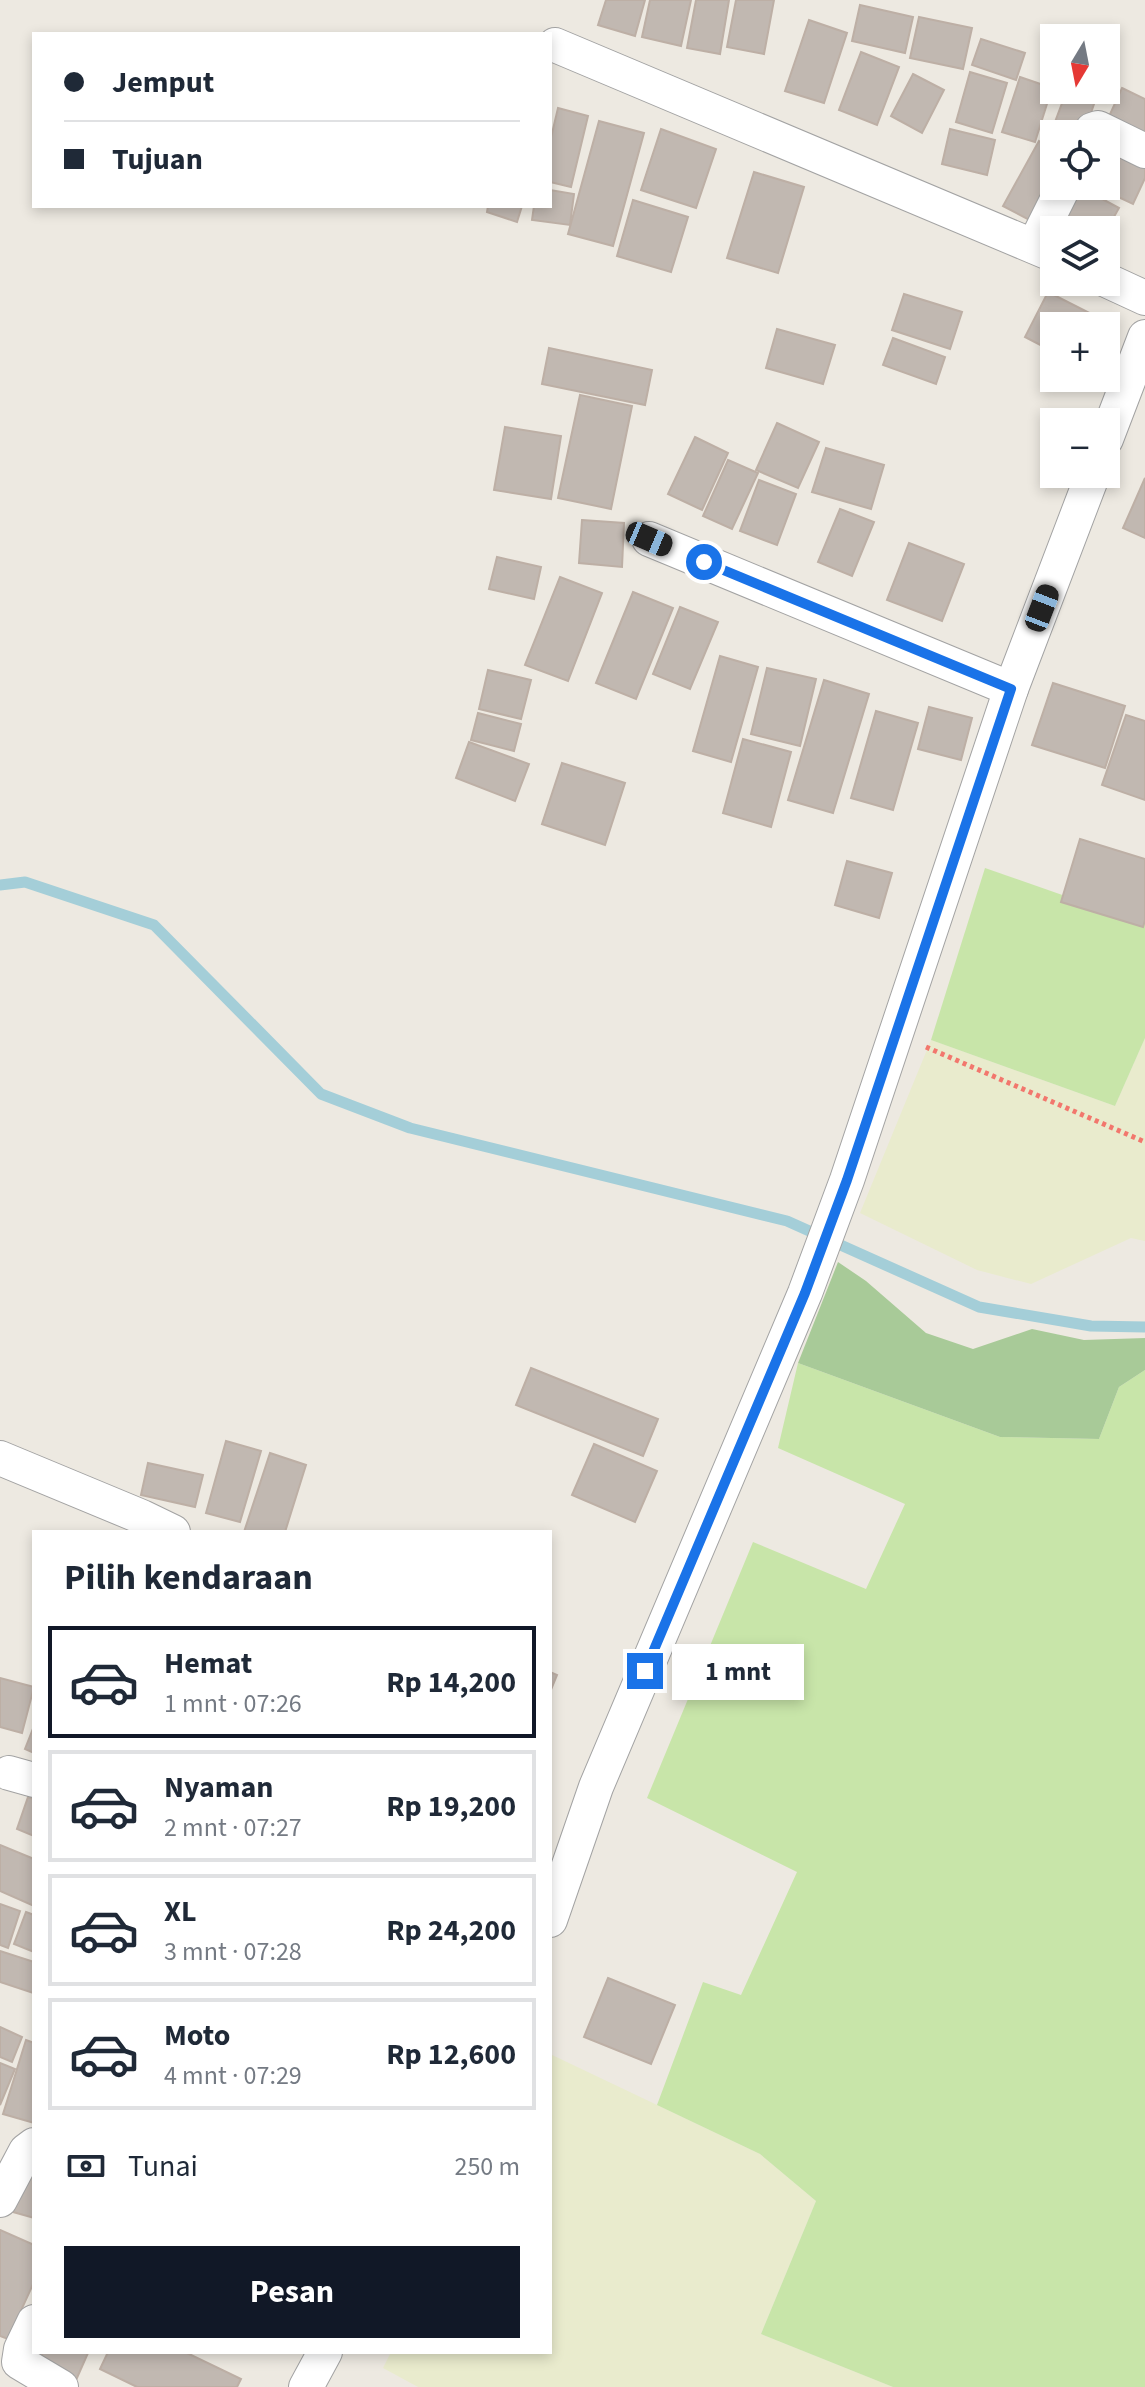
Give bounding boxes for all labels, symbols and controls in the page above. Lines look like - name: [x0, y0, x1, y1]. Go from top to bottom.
- north arrow: [1040, 24, 1120, 104]
- map controls: [1040, 24, 1120, 488]
- text: Jemput: [112, 61, 214, 104]
- button: locate: [1040, 120, 1120, 200]
- text: Tujuan: [112, 138, 203, 181]
- button: layers: [1040, 216, 1120, 296]
- button: +: [1040, 312, 1120, 392]
- button: −: [1040, 408, 1120, 488]
- car: [622, 519, 676, 559]
- route start: [686, 544, 722, 580]
- car: [1022, 581, 1062, 635]
- text: Pilih kendaraan: [64, 1552, 313, 1603]
- text: Hemat: [164, 1642, 252, 1685]
- callout: 1 mnt: [673, 1643, 805, 1699]
- icon: car: [68, 1646, 140, 1718]
- route end: [627, 1653, 663, 1689]
- text: 1 mnt: [705, 1653, 771, 1690]
- text: Rp 14,200: [386, 1661, 516, 1704]
- text: 1 mnt · 07:26: [164, 1685, 302, 1722]
- text: Nyaman: [164, 1766, 273, 1809]
- icon: car: [68, 1770, 140, 1842]
- text: Rp 19,200: [386, 1785, 516, 1828]
- text: 2 mnt · 07:27: [164, 1809, 302, 1846]
- text: XL: [164, 1890, 197, 1933]
- icon: car: [68, 1894, 140, 1966]
- text: Rp 24,200: [386, 1909, 516, 1952]
- text: 3 mnt · 07:28: [164, 1933, 302, 1970]
- text: Moto: [164, 2014, 230, 2057]
- icon: car: [68, 2018, 140, 2090]
- text: Rp 12,600: [386, 2033, 516, 2076]
- text: 4 mnt · 07:29: [164, 2057, 302, 2094]
- icon: cash: [64, 2144, 108, 2188]
- text: Tunai: [128, 2145, 198, 2188]
- text: 250 m: [454, 2148, 520, 2185]
- button: Pesan: [64, 2246, 520, 2338]

